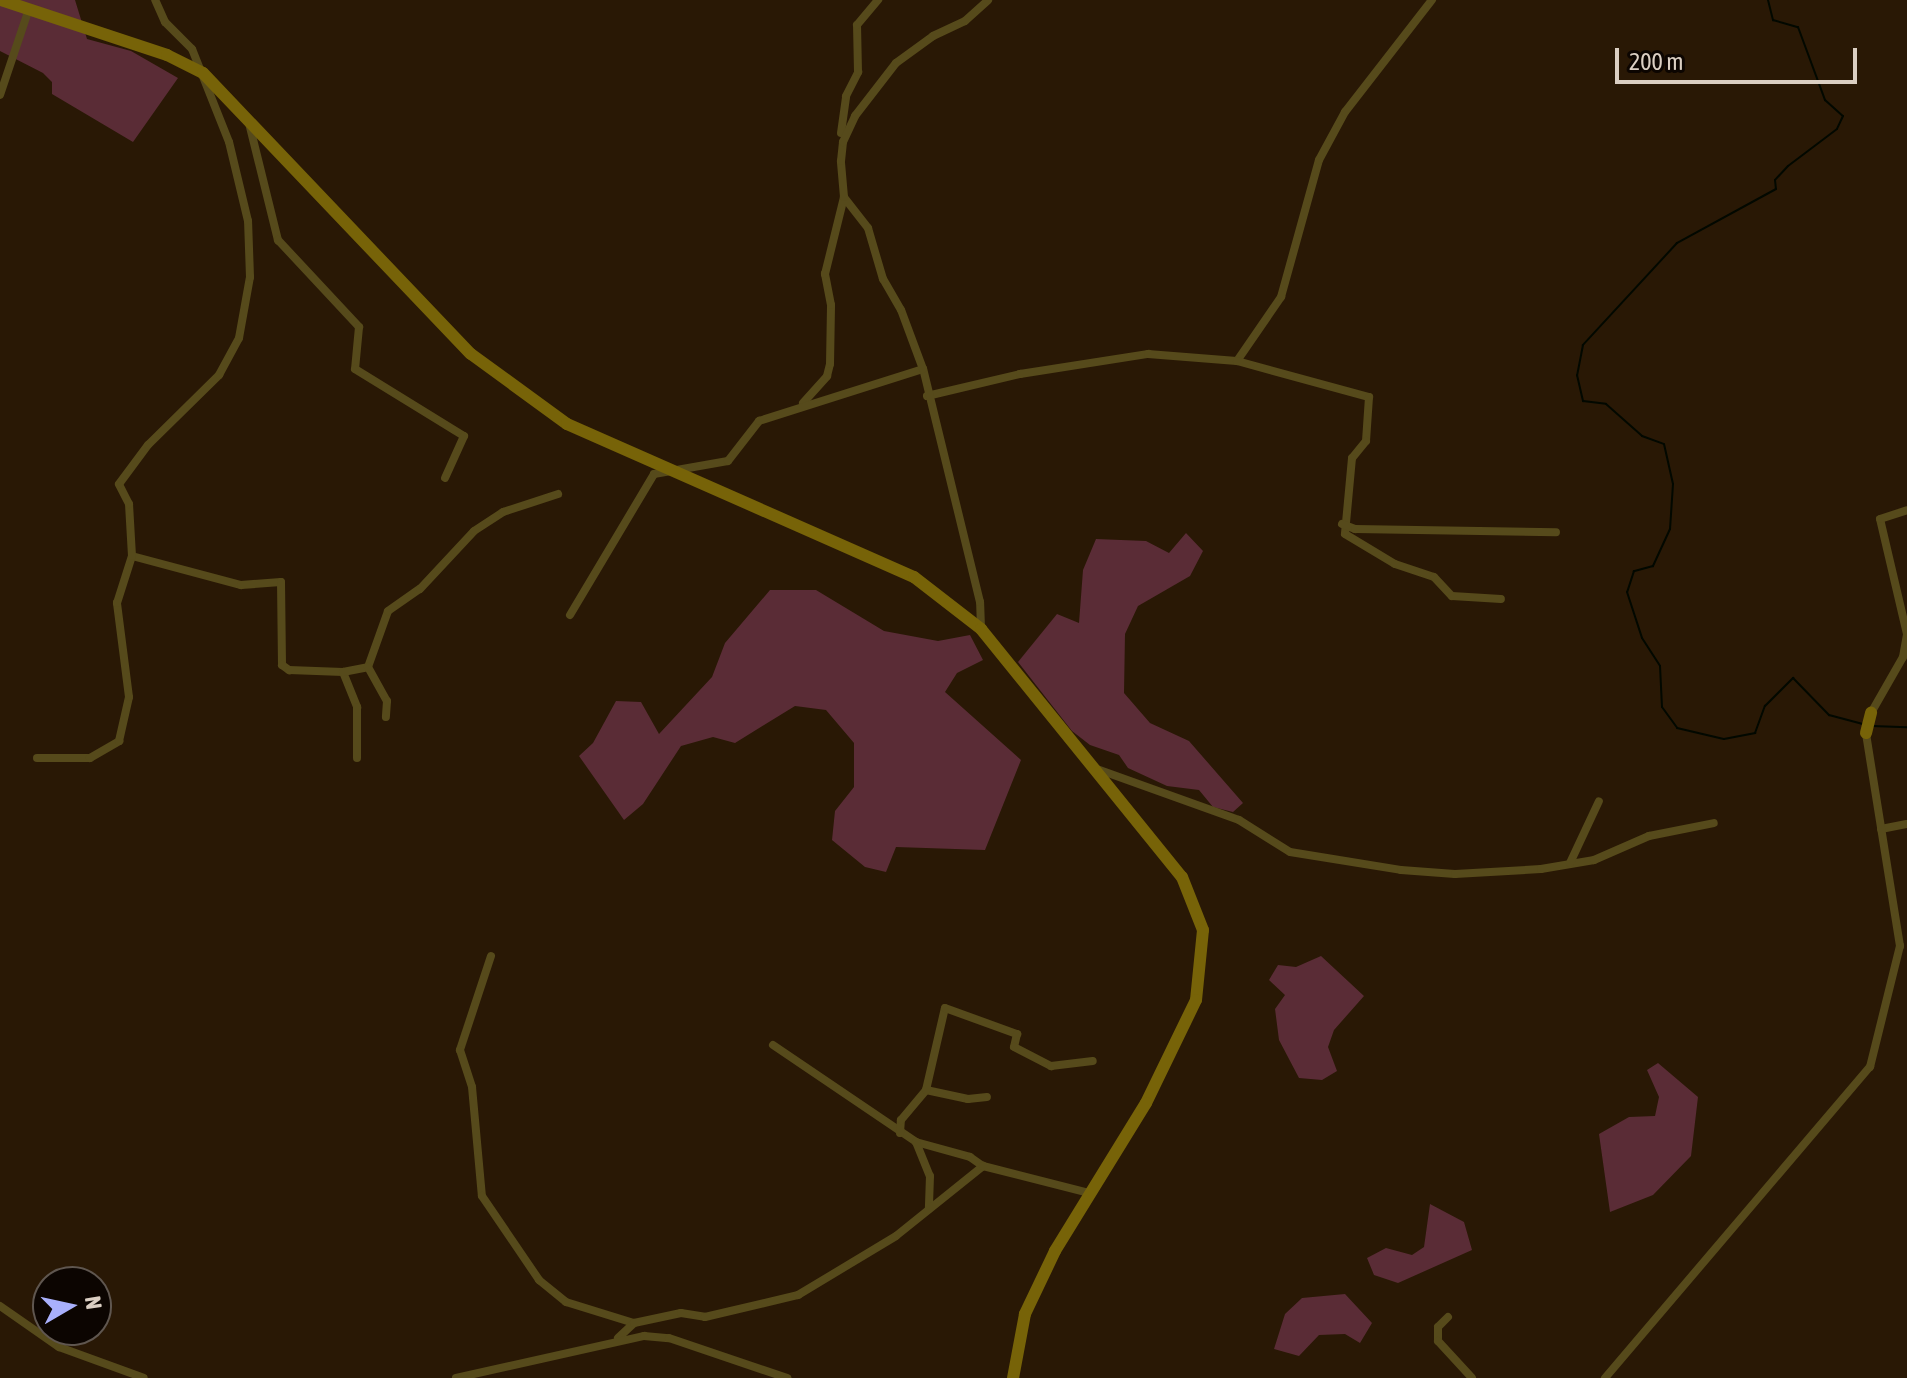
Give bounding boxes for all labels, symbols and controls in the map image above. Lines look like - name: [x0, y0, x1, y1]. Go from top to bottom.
- scale bar: [1619, 32, 1861, 82]
- text: 200 m: [1629, 48, 1683, 75]
- north arrow: [32, 1266, 112, 1346]
- text: N: [80, 1294, 108, 1311]

